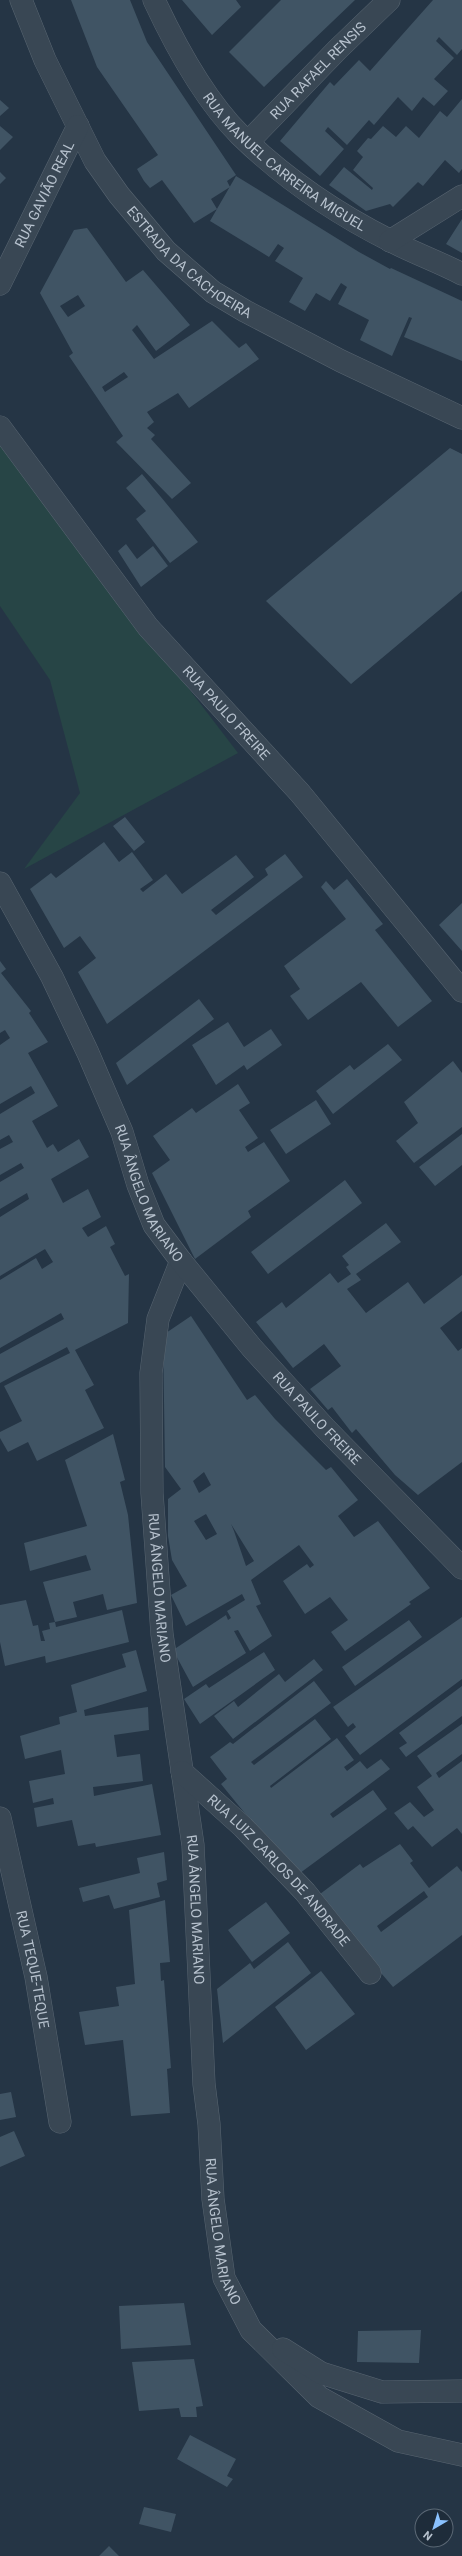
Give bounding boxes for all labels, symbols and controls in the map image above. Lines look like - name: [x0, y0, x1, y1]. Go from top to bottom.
- street label: RUA RAFAEL RENSIS: [267, 19, 369, 122]
- street label: RUA MANUEL CARREIRA MIGUEL: [200, 89, 369, 234]
- street label: RUA GAVIÃO REAL: [11, 138, 77, 250]
- street label: ESTRADA DA CACHOEIRA: [124, 203, 254, 321]
- street label: RUA PAULO FREIRE: [180, 663, 273, 763]
- street label: RUA ÂNGELO MARIANO: [112, 1122, 187, 1265]
- street label: RUA PAULO FREIRE: [270, 1369, 364, 1468]
- street label: RUA ÂNGELO MARIANO: [145, 1513, 174, 1664]
- street label: RUA LUIZ CARLOS DE ANDRADE: [204, 1791, 353, 1949]
- street label: RUA ÂNGELO MARIANO: [184, 1834, 207, 1985]
- street label: RUA TEQUE-TEQUE: [13, 1909, 52, 2030]
- street label: RUA ÂNGELO MARIANO: [203, 2158, 245, 2308]
- north arrow: [414, 2508, 454, 2548]
- text: N: [421, 2528, 435, 2543]

